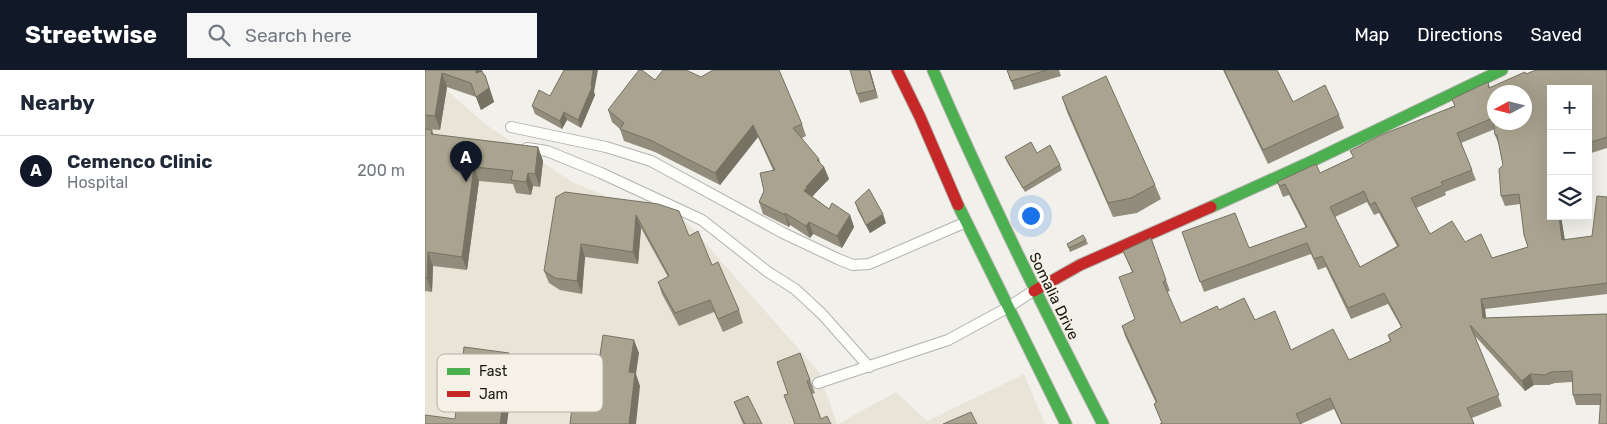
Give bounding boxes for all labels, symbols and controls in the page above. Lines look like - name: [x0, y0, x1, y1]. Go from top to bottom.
- search box: [187, 13, 537, 58]
- text: Streetwise: [25, 21, 157, 49]
- icon: search: [205, 21, 233, 49]
- text: Search here: [245, 24, 352, 47]
- text: Map: [1354, 24, 1389, 46]
- text: Directions: [1417, 24, 1503, 46]
- text: Saved: [1531, 24, 1582, 46]
- north arrow: [1487, 85, 1532, 130]
- map controls: [1547, 85, 1592, 220]
- button: +: [1547, 85, 1592, 130]
- text: Nearby: [20, 90, 95, 115]
- button: −: [1547, 130, 1592, 175]
- pin: A: [450, 141, 482, 182]
- text: Cemenco Clinic: [67, 150, 212, 173]
- text: A: [30, 161, 42, 180]
- text: 200 m: [357, 161, 405, 180]
- text: Hospital: [67, 173, 128, 192]
- button: layers: [1547, 175, 1592, 220]
- your location: [1018, 203, 1044, 229]
- street label: Somalia Drive: [1025, 249, 1083, 343]
- legend: [437, 354, 603, 412]
- text: Fast: [479, 363, 508, 380]
- text: Jam: [479, 386, 508, 403]

